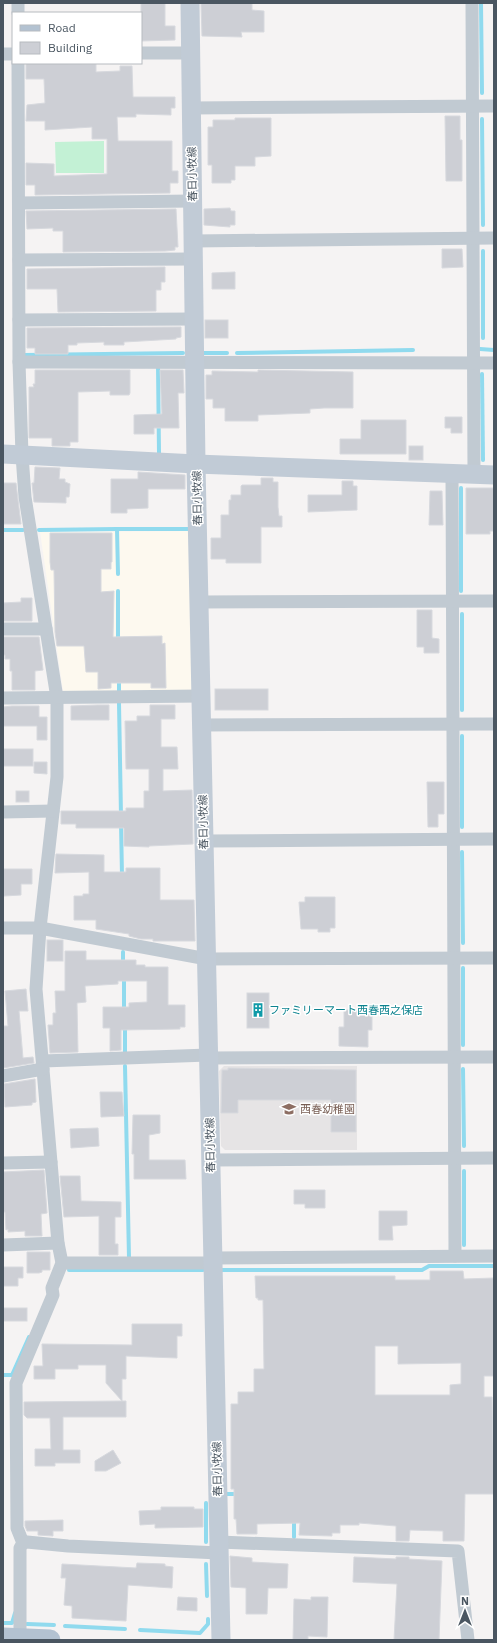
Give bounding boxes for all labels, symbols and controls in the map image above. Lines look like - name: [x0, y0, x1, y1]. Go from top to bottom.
- legend: [12, 12, 142, 64]
- text: Road: [48, 20, 76, 35]
- text: Building: [48, 40, 93, 55]
- street label: 春日小牧線: [185, 146, 199, 202]
- street label: 春日小牧線: [190, 470, 204, 526]
- street label: 春日小牧線: [196, 794, 210, 850]
- building icon: ファミリーマート西春西之保店: [250, 1002, 266, 1018]
- place label: ファミリーマート西春西之保店: [269, 1003, 423, 1017]
- school or university icon: 西春幼稚園: [281, 1101, 297, 1117]
- place label: 西春幼稚園: [300, 1102, 355, 1116]
- street label: 春日小牧線: [203, 1117, 217, 1173]
- street label: 春日小牧線: [210, 1441, 224, 1497]
- north arrow: [445, 1591, 485, 1631]
- text: N: [461, 1594, 469, 1608]

